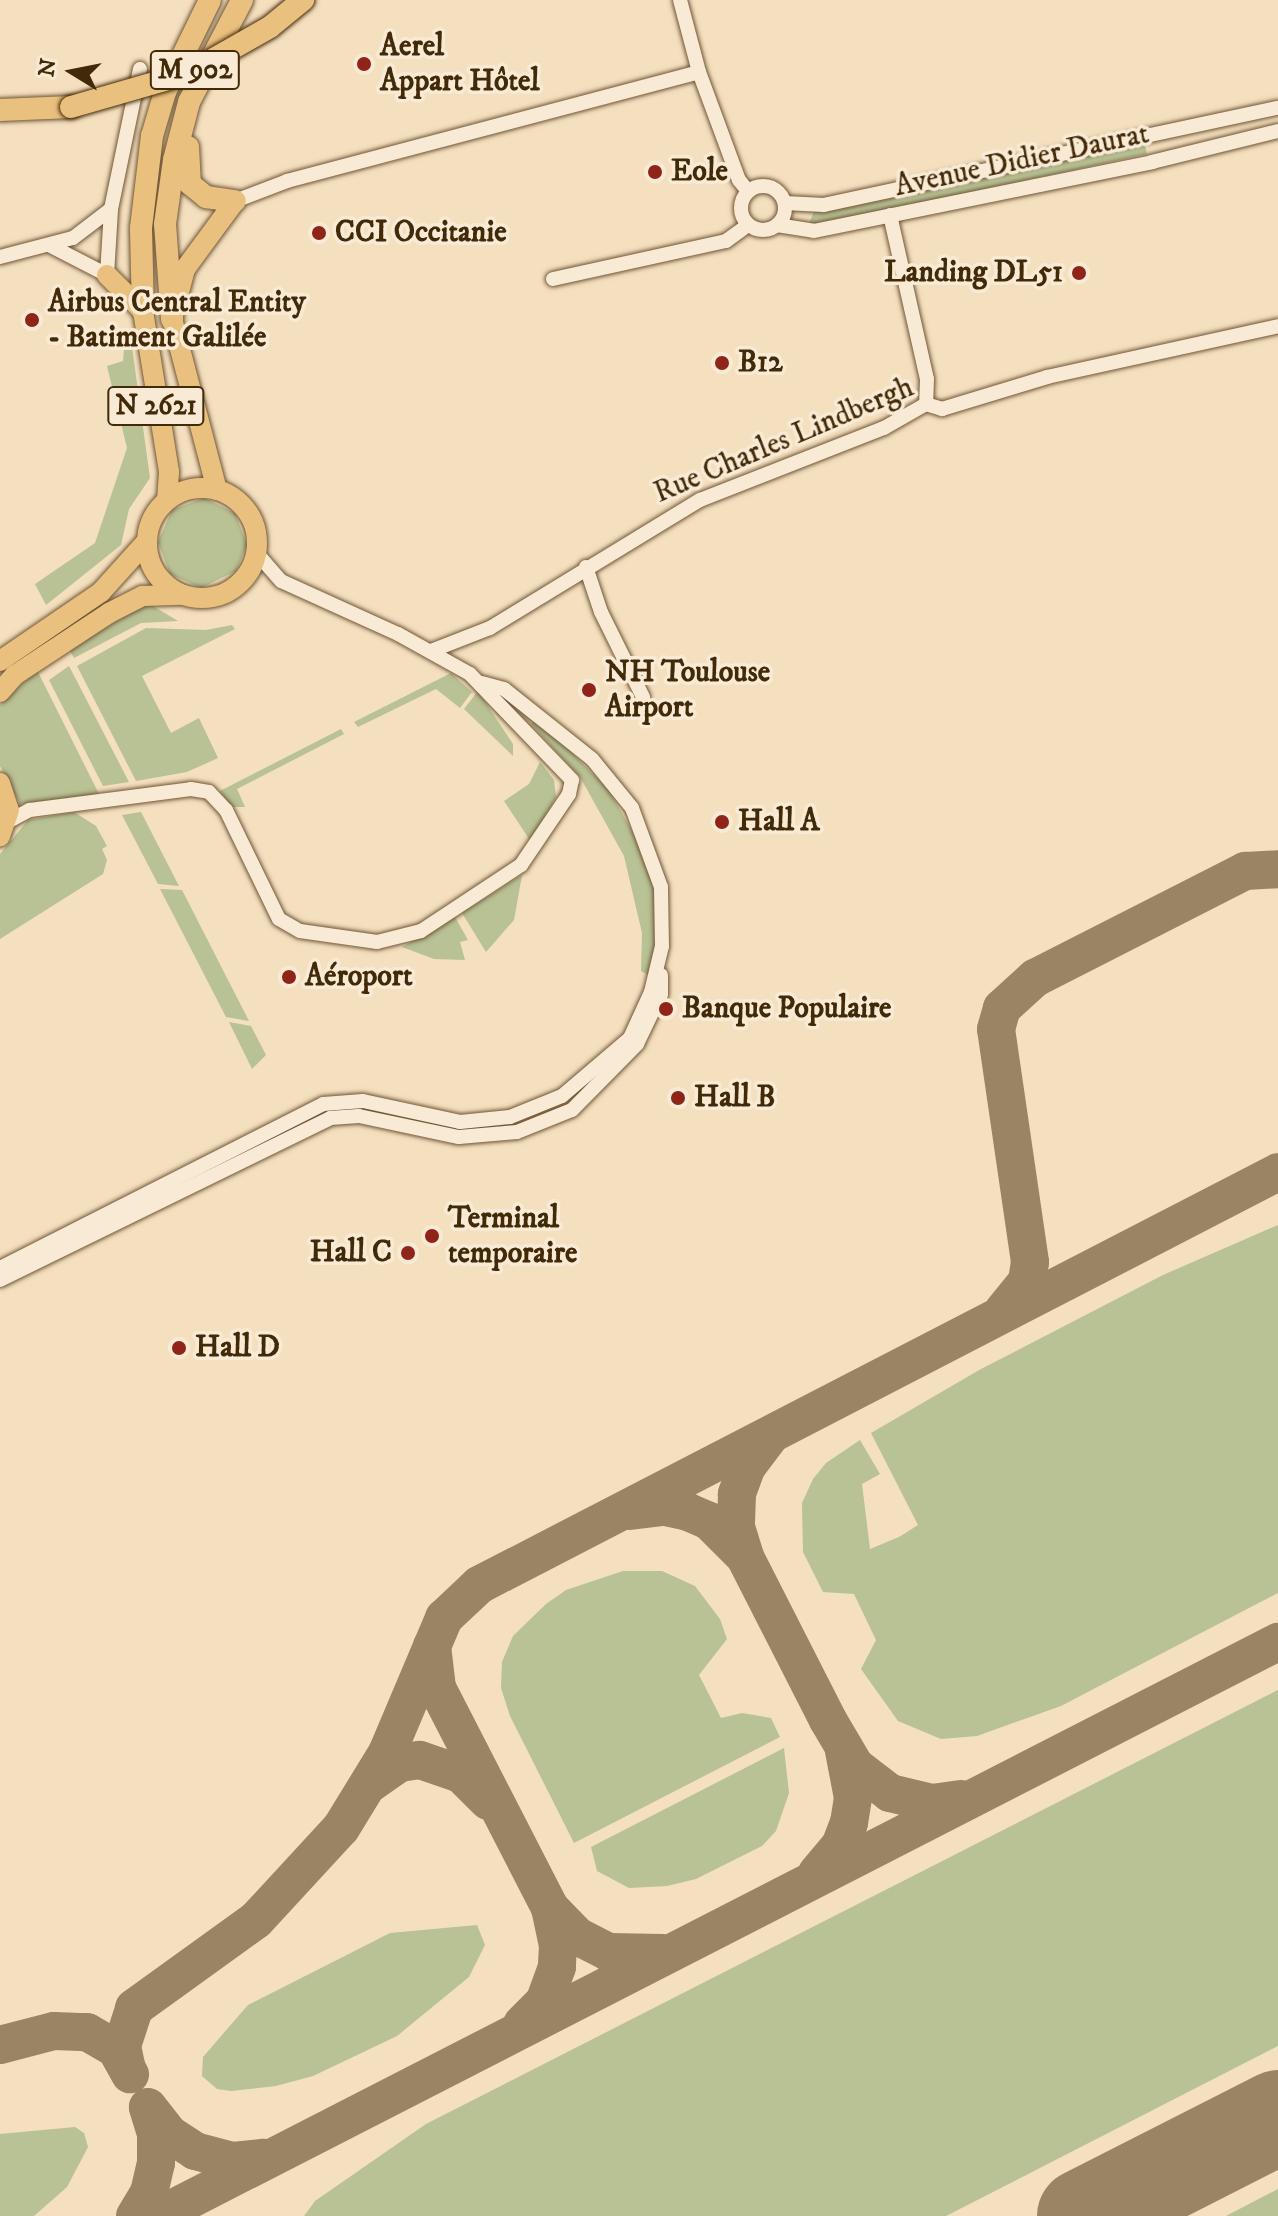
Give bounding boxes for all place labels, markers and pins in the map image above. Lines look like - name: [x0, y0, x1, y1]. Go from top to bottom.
- place label: Aerel Appart Hôtel: [380, 29, 540, 100]
- marker: Aerel Appart Hôtel: [355, 55, 373, 73]
- place label: Eole: [671, 154, 728, 190]
- marker: Eole: [646, 163, 664, 181]
- place label: CCI Occitanie: [335, 215, 507, 251]
- marker: CCI Occitanie: [310, 224, 328, 242]
- place label: Landing DL51: [884, 255, 1063, 291]
- marker: Landing DL51: [1070, 264, 1088, 282]
- place label: Airbus Central Entity - Batiment Galilée: [48, 285, 306, 356]
- marker: Airbus Central Entity - Batiment Galilée: [23, 311, 41, 329]
- place label: B12: [738, 345, 783, 381]
- marker: B12: [713, 354, 731, 372]
- place label: NH Toulouse Airport: [605, 655, 770, 726]
- marker: NH Toulouse Airport: [580, 681, 598, 699]
- place label: Hall A: [738, 804, 819, 840]
- marker: Hall A: [713, 813, 731, 831]
- place label: Aéroport: [305, 959, 413, 995]
- marker: Aéroport: [280, 968, 298, 986]
- place label: Banque Populaire: [682, 991, 892, 1027]
- marker: Banque Populaire: [657, 1000, 675, 1018]
- place label: Hall B: [694, 1080, 775, 1116]
- marker: Hall B: [669, 1089, 687, 1107]
- place label: Terminal temporaire: [448, 1201, 577, 1272]
- marker: Terminal temporaire: [423, 1227, 441, 1245]
- place label: Hall C: [310, 1235, 392, 1271]
- marker: Hall C: [399, 1244, 417, 1262]
- place label: Hall D: [195, 1330, 280, 1366]
- marker: Hall D: [170, 1339, 188, 1357]

